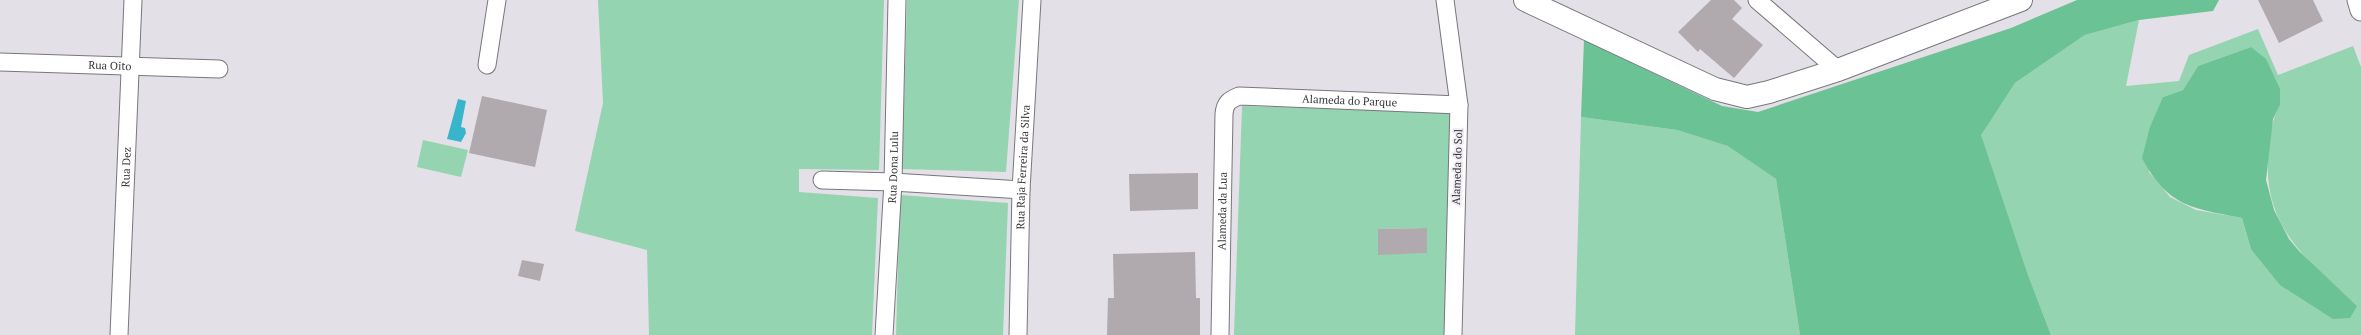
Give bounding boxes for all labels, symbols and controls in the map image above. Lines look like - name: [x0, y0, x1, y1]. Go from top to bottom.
- street label: Rua Oito: [88, 58, 132, 73]
- street label: Alameda do Parque: [1302, 92, 1398, 109]
- street label: Rua Raja Ferreira da Silva: [1013, 104, 1033, 230]
- street label: Alameda do Sol: [1449, 129, 1465, 205]
- street label: Rua Dona Lulu: [885, 130, 901, 204]
- street label: Rua Dez: [118, 147, 134, 188]
- street label: Alameda da Lua: [1215, 171, 1230, 250]

